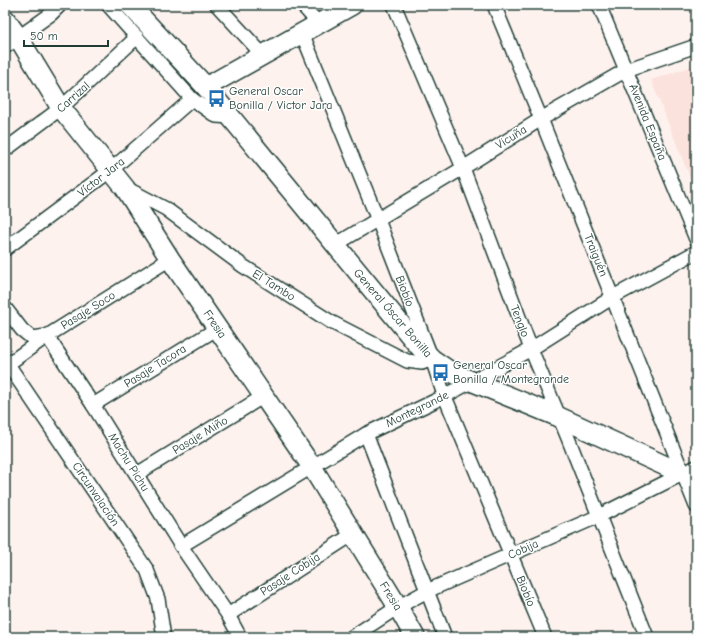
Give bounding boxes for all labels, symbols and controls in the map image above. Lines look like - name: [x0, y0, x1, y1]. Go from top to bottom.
- scale bar: [24, 22, 108, 48]
- text: 50 m: [30, 29, 58, 43]
- street label: Carrizal: [54, 79, 92, 115]
- street label: Avenida España: [626, 82, 670, 162]
- place label: General Oscar Bonilla / Victor Jara: [229, 84, 332, 112]
- bus stop icon: General Oscar Bonilla / Victor Jara: [206, 88, 226, 108]
- street label: Vicuña: [493, 122, 529, 152]
- street label: Víctor Jara: [75, 154, 127, 200]
- street label: Traiguén: [581, 232, 611, 278]
- street label: El Tambo: [250, 266, 298, 304]
- street label: General Óscar Bonilla: [351, 266, 435, 360]
- street label: Biobío: [393, 274, 417, 308]
- street label: Pasaje Soco: [58, 288, 118, 332]
- street label: Tenglo: [507, 303, 533, 339]
- street label: Fresia: [200, 307, 230, 341]
- street label: Pasaje Tacora: [121, 341, 189, 391]
- place label: General Oscar Bonilla / Montegrande: [453, 358, 569, 386]
- bus stop icon: General Oscar Bonilla / Montegrande: [430, 362, 450, 382]
- street label: Montegrande: [383, 388, 451, 430]
- street label: Pasaje Miño: [170, 413, 230, 457]
- street label: Machu Pichu: [105, 430, 153, 494]
- street label: Circunvalación: [69, 459, 123, 529]
- street label: Cobija: [506, 536, 540, 562]
- street label: Pasaje Cobija: [258, 550, 322, 598]
- street label: Biobío: [514, 574, 538, 608]
- street label: Fresia: [377, 579, 405, 613]

